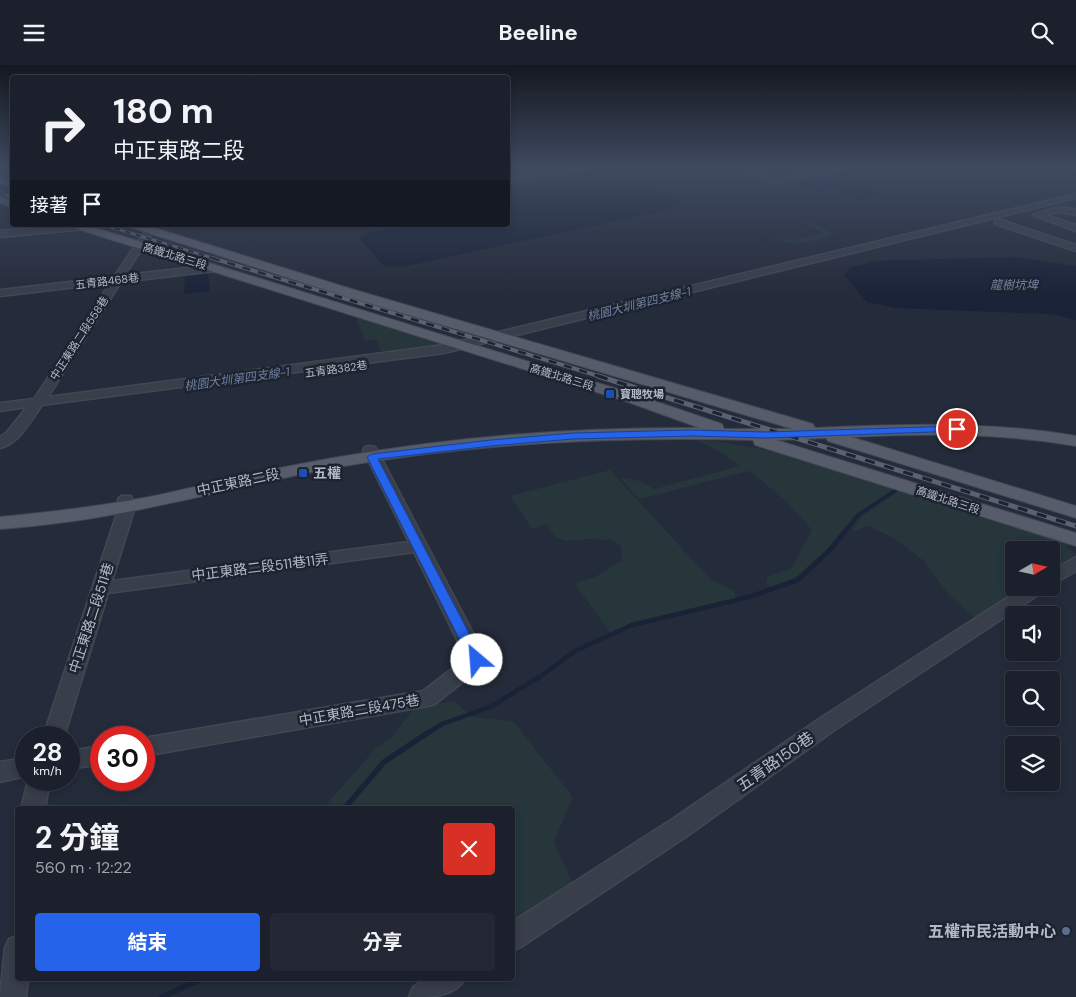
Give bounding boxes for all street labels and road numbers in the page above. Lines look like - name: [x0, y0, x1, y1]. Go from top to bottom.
- street label: 高鐵北路三段: [141, 240, 209, 272]
- street label: 五青路468巷: [74, 270, 140, 292]
- street label: 中正東路二段558巷: [47, 293, 111, 383]
- street label: 五青路382巷: [304, 358, 368, 380]
- street label: 高鐵北路三段: [528, 361, 596, 393]
- street label: 中正東路二段: [195, 464, 281, 500]
- street label: 高鐵北路三段: [914, 483, 982, 517]
- street label: 中正東路二段511巷11弄: [190, 550, 330, 584]
- street label: 中正東路二段511巷: [65, 560, 117, 676]
- street label: 中正東路二段475巷: [297, 691, 421, 729]
- street label: 五青路150巷: [733, 727, 818, 796]

